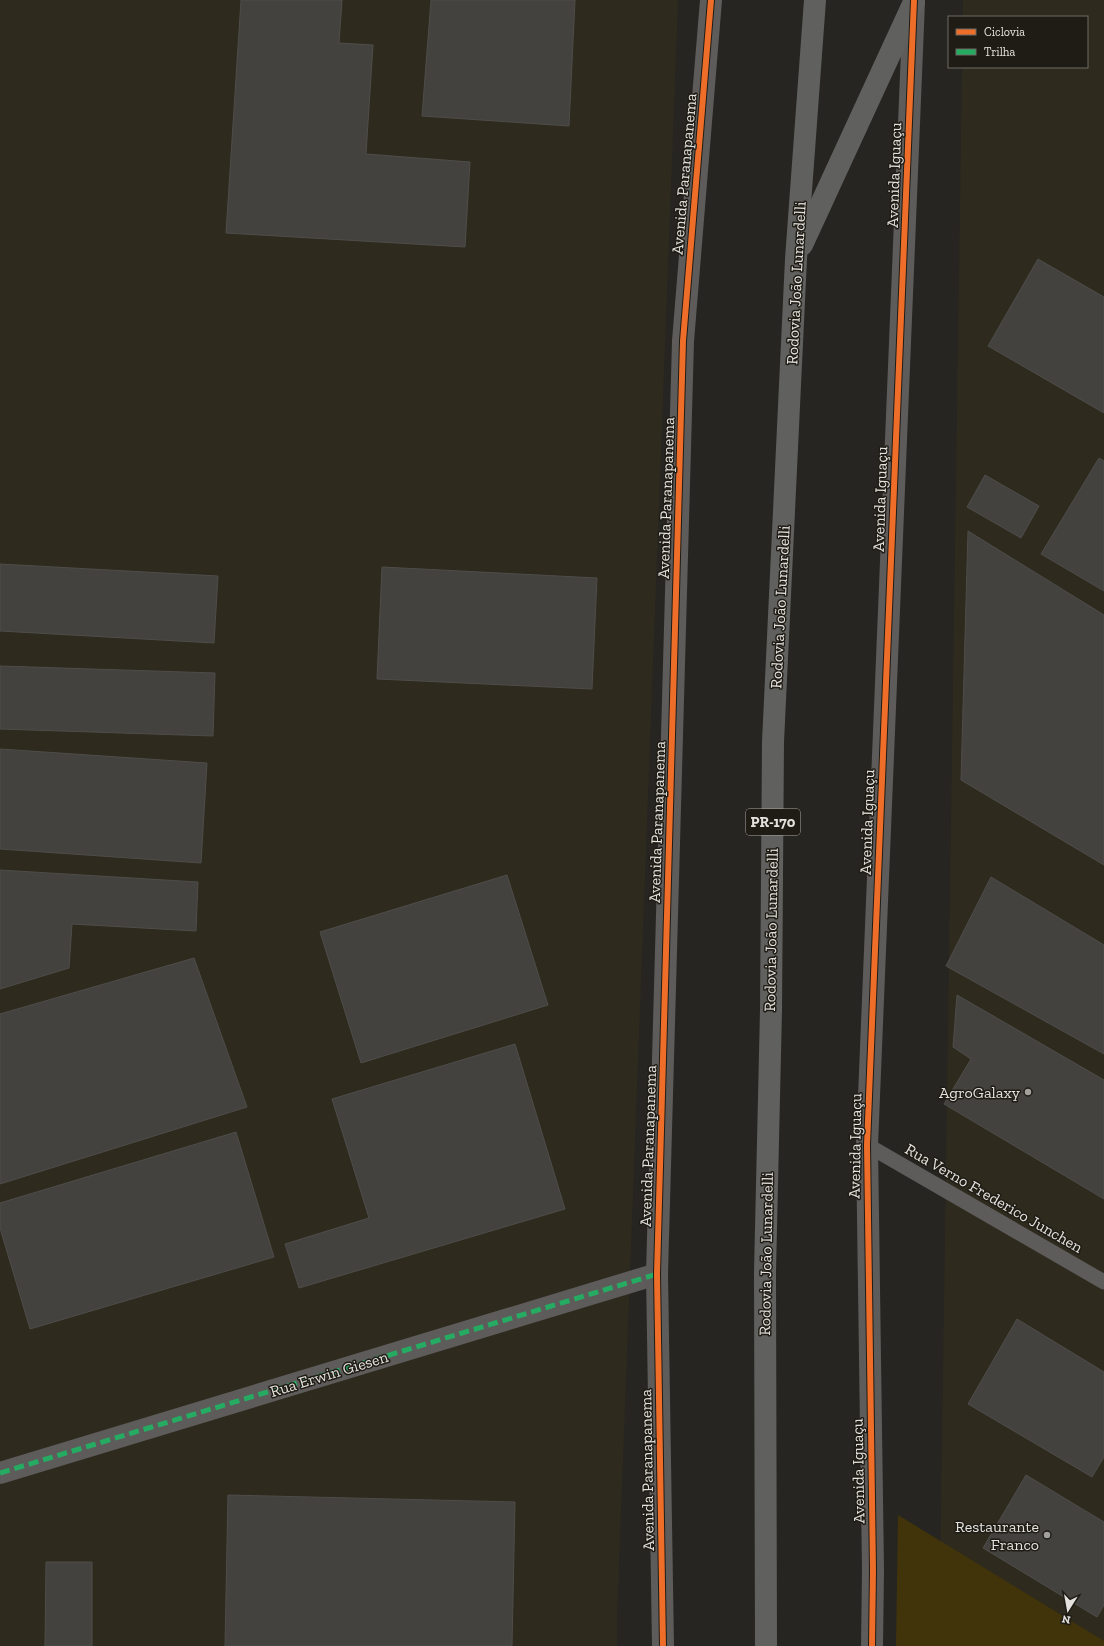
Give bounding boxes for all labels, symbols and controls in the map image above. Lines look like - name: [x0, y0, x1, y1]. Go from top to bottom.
- legend: [948, 16, 1088, 68]
- text: Ciclovia: [984, 25, 1025, 39]
- text: Trilha: [984, 45, 1016, 59]
- street label: Avenida Paranapanema: [667, 92, 701, 255]
- street label: Avenida Iguaçu: [883, 122, 905, 228]
- street label: Rodovia João Lunardelli: [782, 200, 810, 365]
- street label: Avenida Paranapanema: [654, 417, 678, 579]
- street label: Avenida Iguaçu: [869, 446, 891, 552]
- street label: Rodovia João Lunardelli: [766, 524, 794, 689]
- street label: Avenida Paranapanema: [645, 741, 669, 903]
- street label: Avenida Iguaçu: [856, 769, 878, 875]
- road number: PR-170: [746, 809, 800, 835]
- street label: Rodovia João Lunardelli: [760, 848, 782, 1012]
- street label: Avenida Paranapanema: [636, 1065, 660, 1227]
- place label: AgroGalaxy: [939, 1083, 1021, 1102]
- marker: AgroGalaxy: [1023, 1087, 1033, 1097]
- street label: Avenida Iguaçu: [845, 1093, 865, 1199]
- street label: Rua Verno Frederico Junchen: [902, 1139, 1087, 1257]
- street label: Rodovia João Lunardelli: [755, 1172, 777, 1336]
- street label: Rua Erwin Giesen: [268, 1347, 391, 1401]
- street label: Avenida Paranapanema: [636, 1389, 658, 1551]
- street label: Avenida Iguaçu: [848, 1418, 868, 1524]
- place label: Restaurante Franco: [955, 1517, 1039, 1554]
- marker: Restaurante Franco: [1042, 1530, 1052, 1540]
- north arrow: [1048, 1590, 1088, 1630]
- text: N: [1060, 1612, 1072, 1627]

